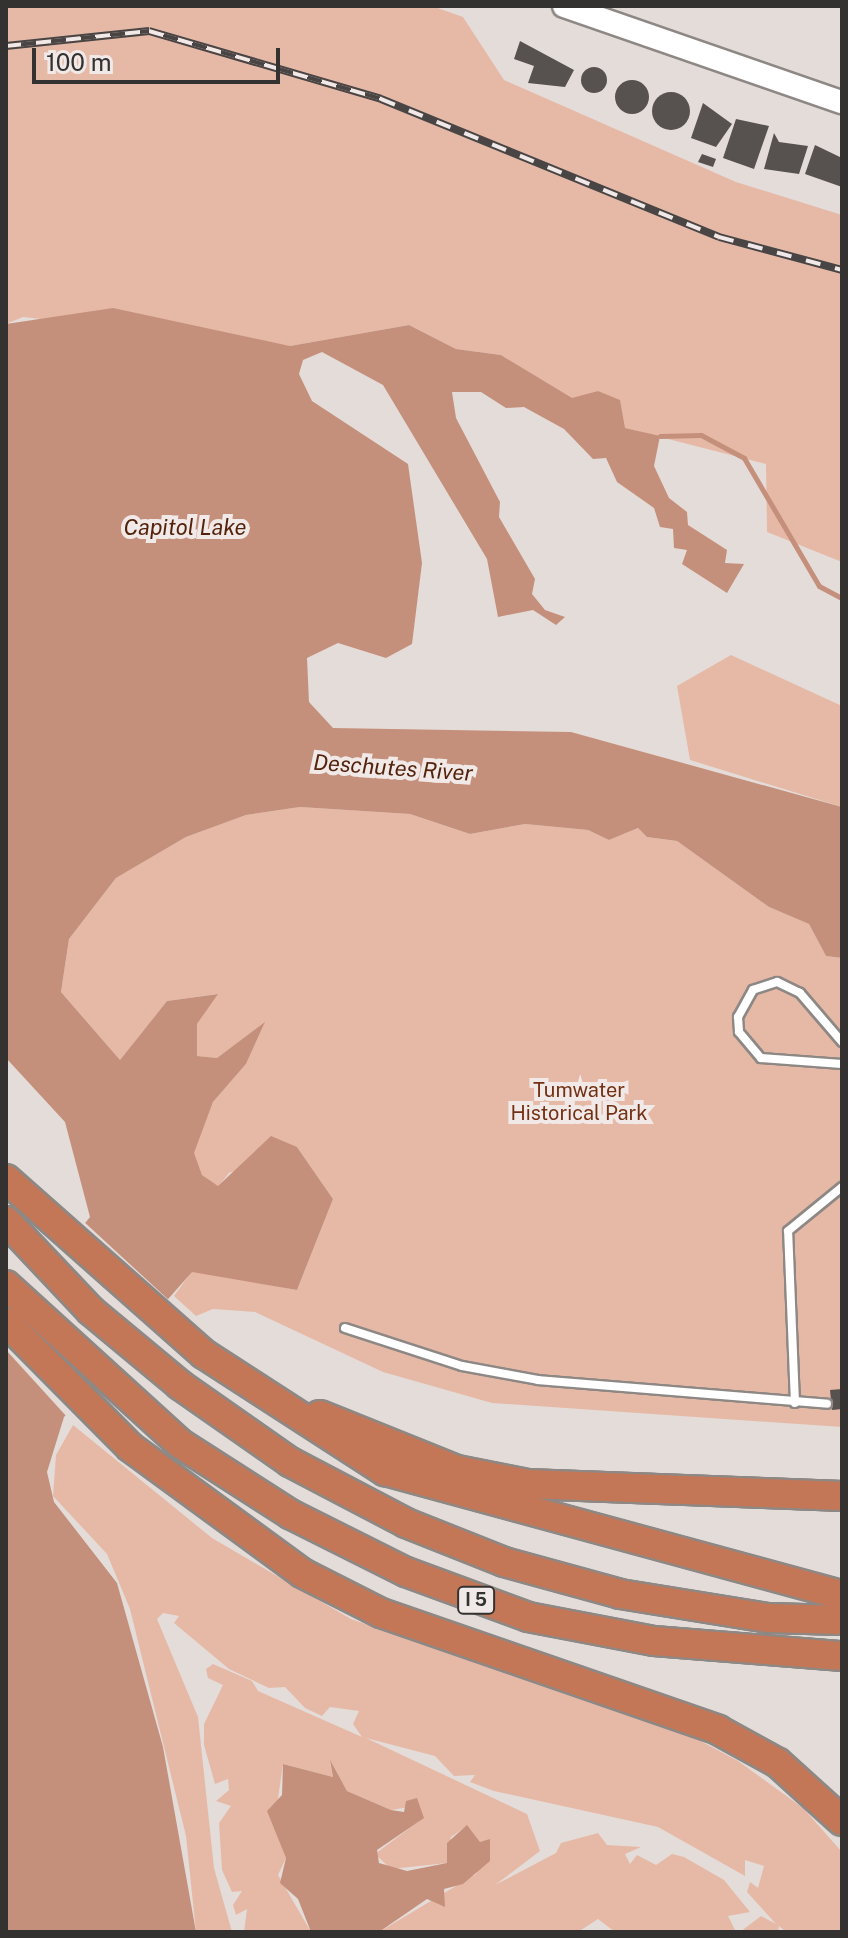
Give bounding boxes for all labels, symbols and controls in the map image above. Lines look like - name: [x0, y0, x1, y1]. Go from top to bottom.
- scale bar: [36, 32, 284, 82]
- text: 100 m: [46, 48, 112, 76]
- water label: Capitol Lake: [123, 515, 247, 541]
- water label: Deschutes River: [312, 749, 474, 787]
- park label: Tumwater Historical Park: [510, 1079, 648, 1126]
- road number: I 5: [456, 1586, 496, 1614]

